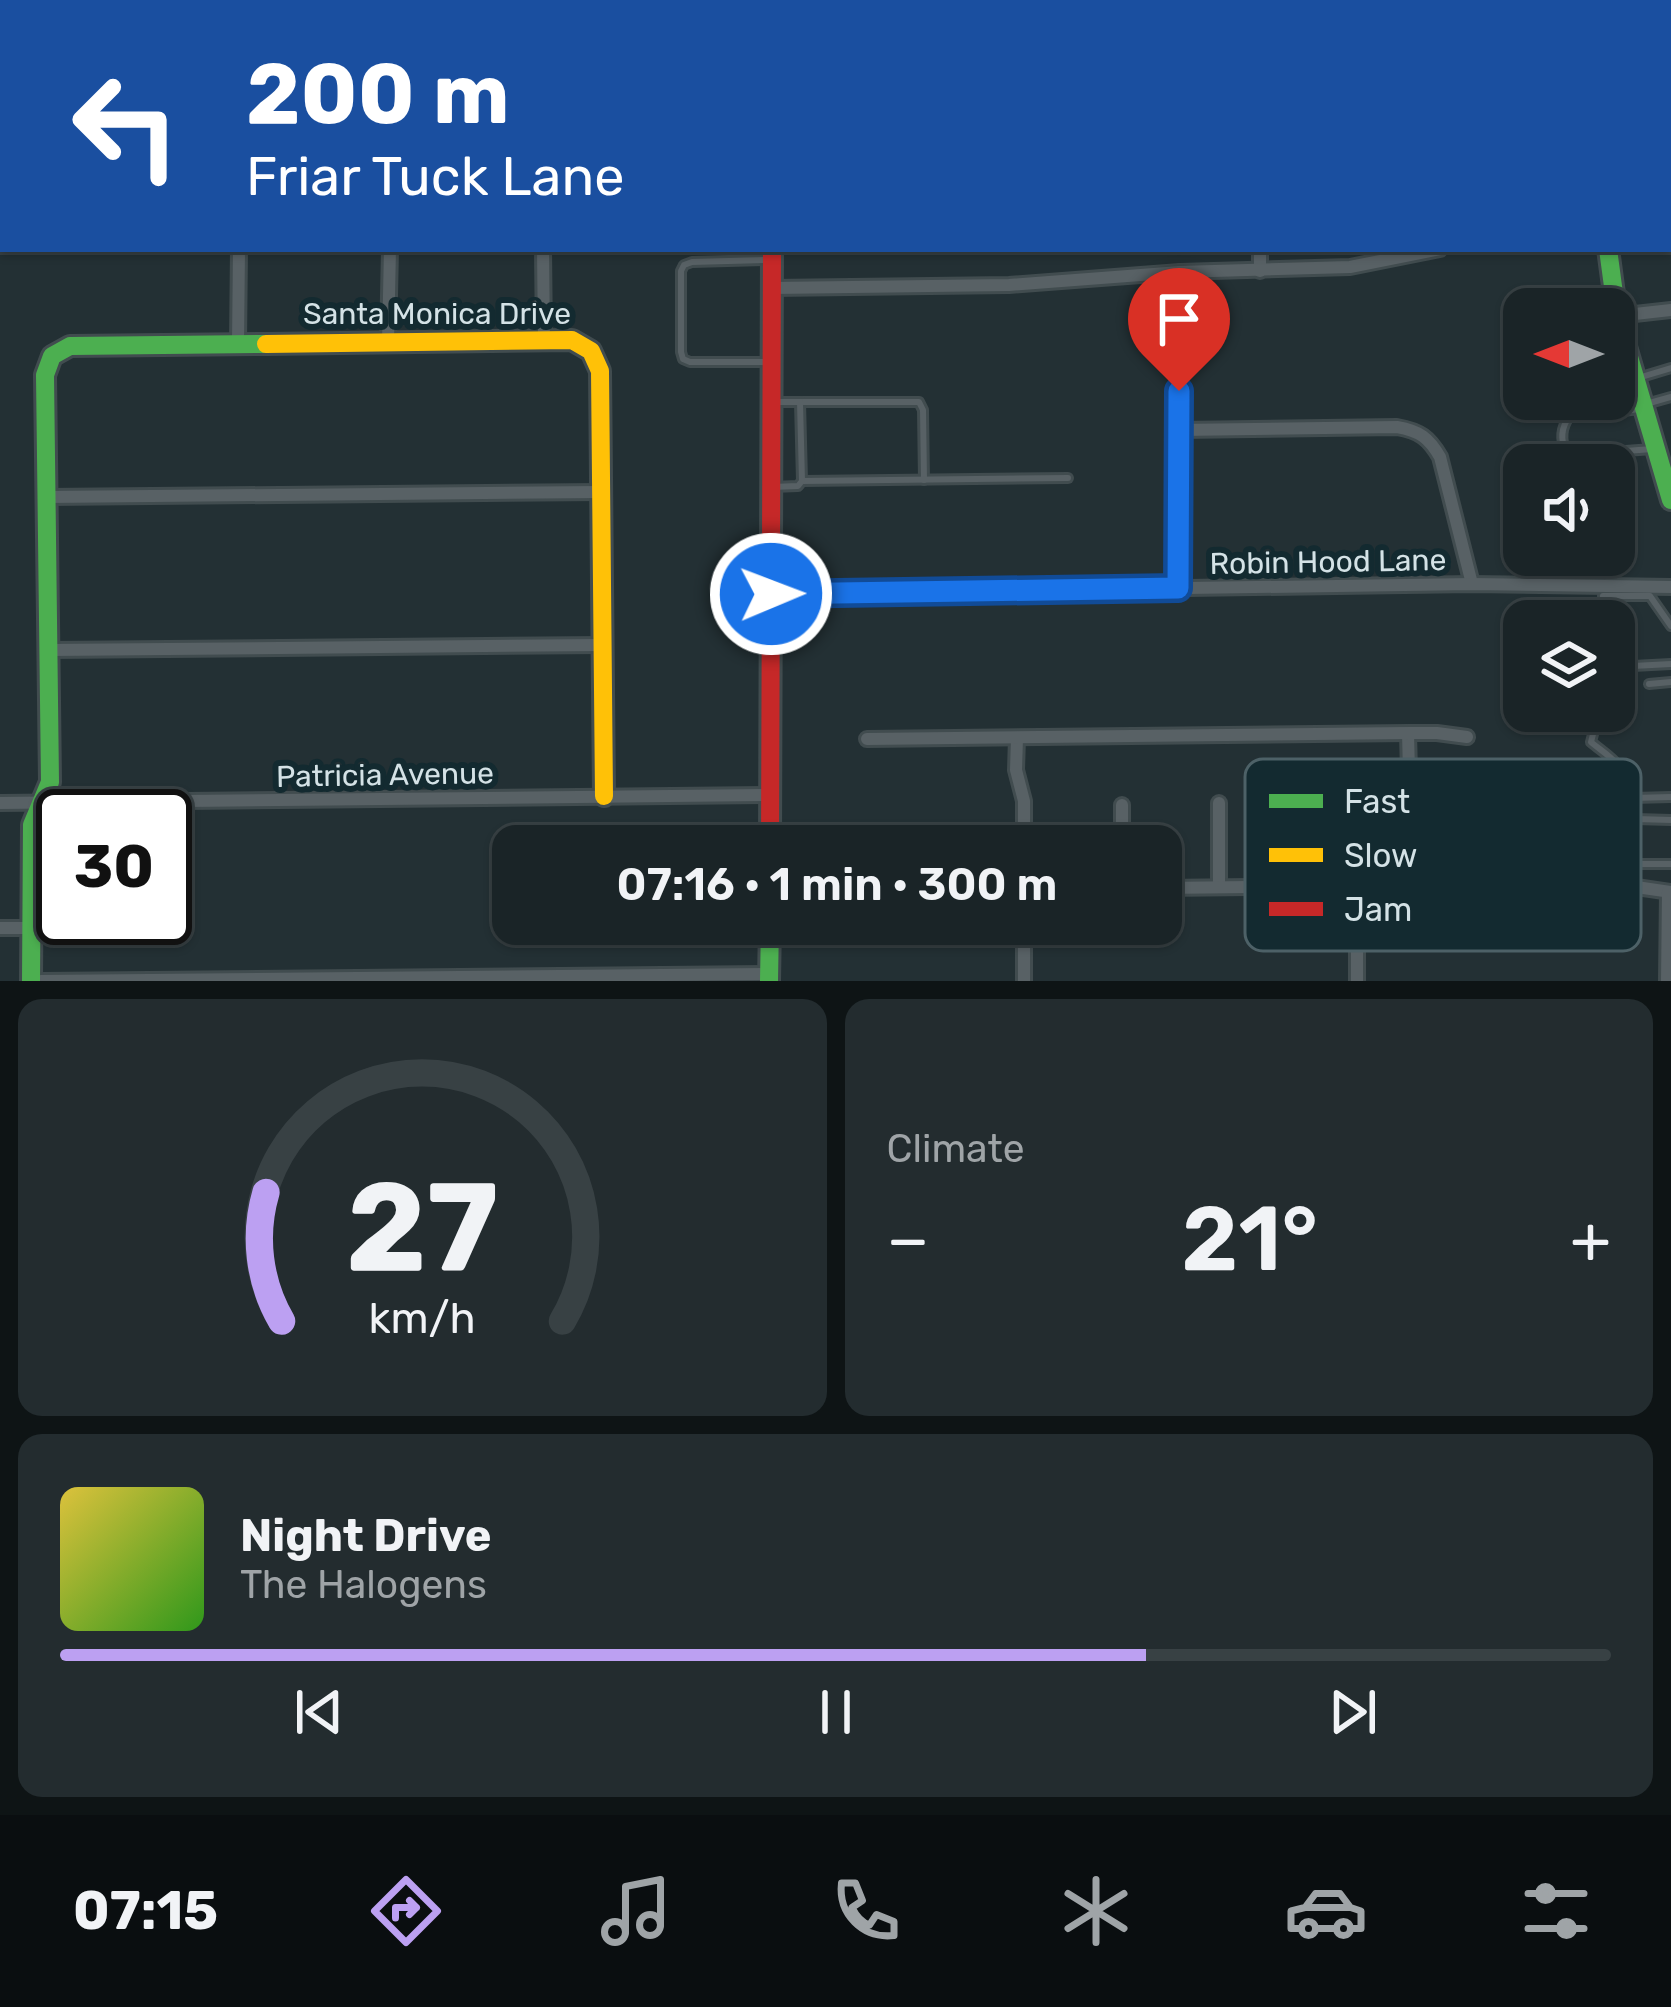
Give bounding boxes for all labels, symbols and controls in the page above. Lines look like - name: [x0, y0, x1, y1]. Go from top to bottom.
- text: 200 m: [246, 44, 510, 144]
- icon: left: [48, 48, 204, 204]
- text: Friar Tuck Lane: [246, 145, 624, 209]
- pin: [1128, 268, 1230, 391]
- icon: arrive: [1146, 286, 1212, 352]
- north arrow: [1503, 288, 1635, 420]
- map controls: [1503, 288, 1635, 732]
- street label: Santa Monica Drive: [303, 296, 571, 332]
- button: sound: [1503, 444, 1635, 576]
- position arrow: [708, 531, 834, 657]
- street label: Robin Hood Lane: [1209, 542, 1447, 582]
- button: layers: [1503, 600, 1635, 732]
- street label: Patricia Avenue: [276, 755, 494, 795]
- legend: [1245, 759, 1641, 951]
- text: Fast: [1344, 782, 1410, 821]
- speed limit sign: 30: [36, 789, 192, 945]
- text: Slow: [1344, 836, 1418, 875]
- text: 07:16 · 1 min · 300 m: [617, 858, 1057, 911]
- text: Jam: [1344, 890, 1412, 929]
- text: Climate: [887, 1126, 1025, 1172]
- text: 27: [346, 1153, 499, 1301]
- text: 21°: [1181, 1186, 1318, 1293]
- text: −: [887, 1200, 929, 1279]
- text: +: [1570, 1200, 1611, 1279]
- text: km/h: [369, 1292, 476, 1343]
- text: Night Drive: [240, 1509, 492, 1562]
- text: The Halogens: [240, 1562, 487, 1608]
- icon: previous: [286, 1679, 352, 1745]
- icon: pause: [803, 1679, 869, 1745]
- icon: next: [1320, 1679, 1386, 1745]
- icon: directions: [364, 1869, 448, 1953]
- icon: music: [594, 1869, 678, 1953]
- icon: phone: [824, 1869, 908, 1953]
- icon: climate: [1054, 1869, 1138, 1953]
- icon: car: [1284, 1869, 1368, 1953]
- icon: filters: [1514, 1869, 1598, 1953]
- text: 07:15: [73, 1879, 218, 1943]

